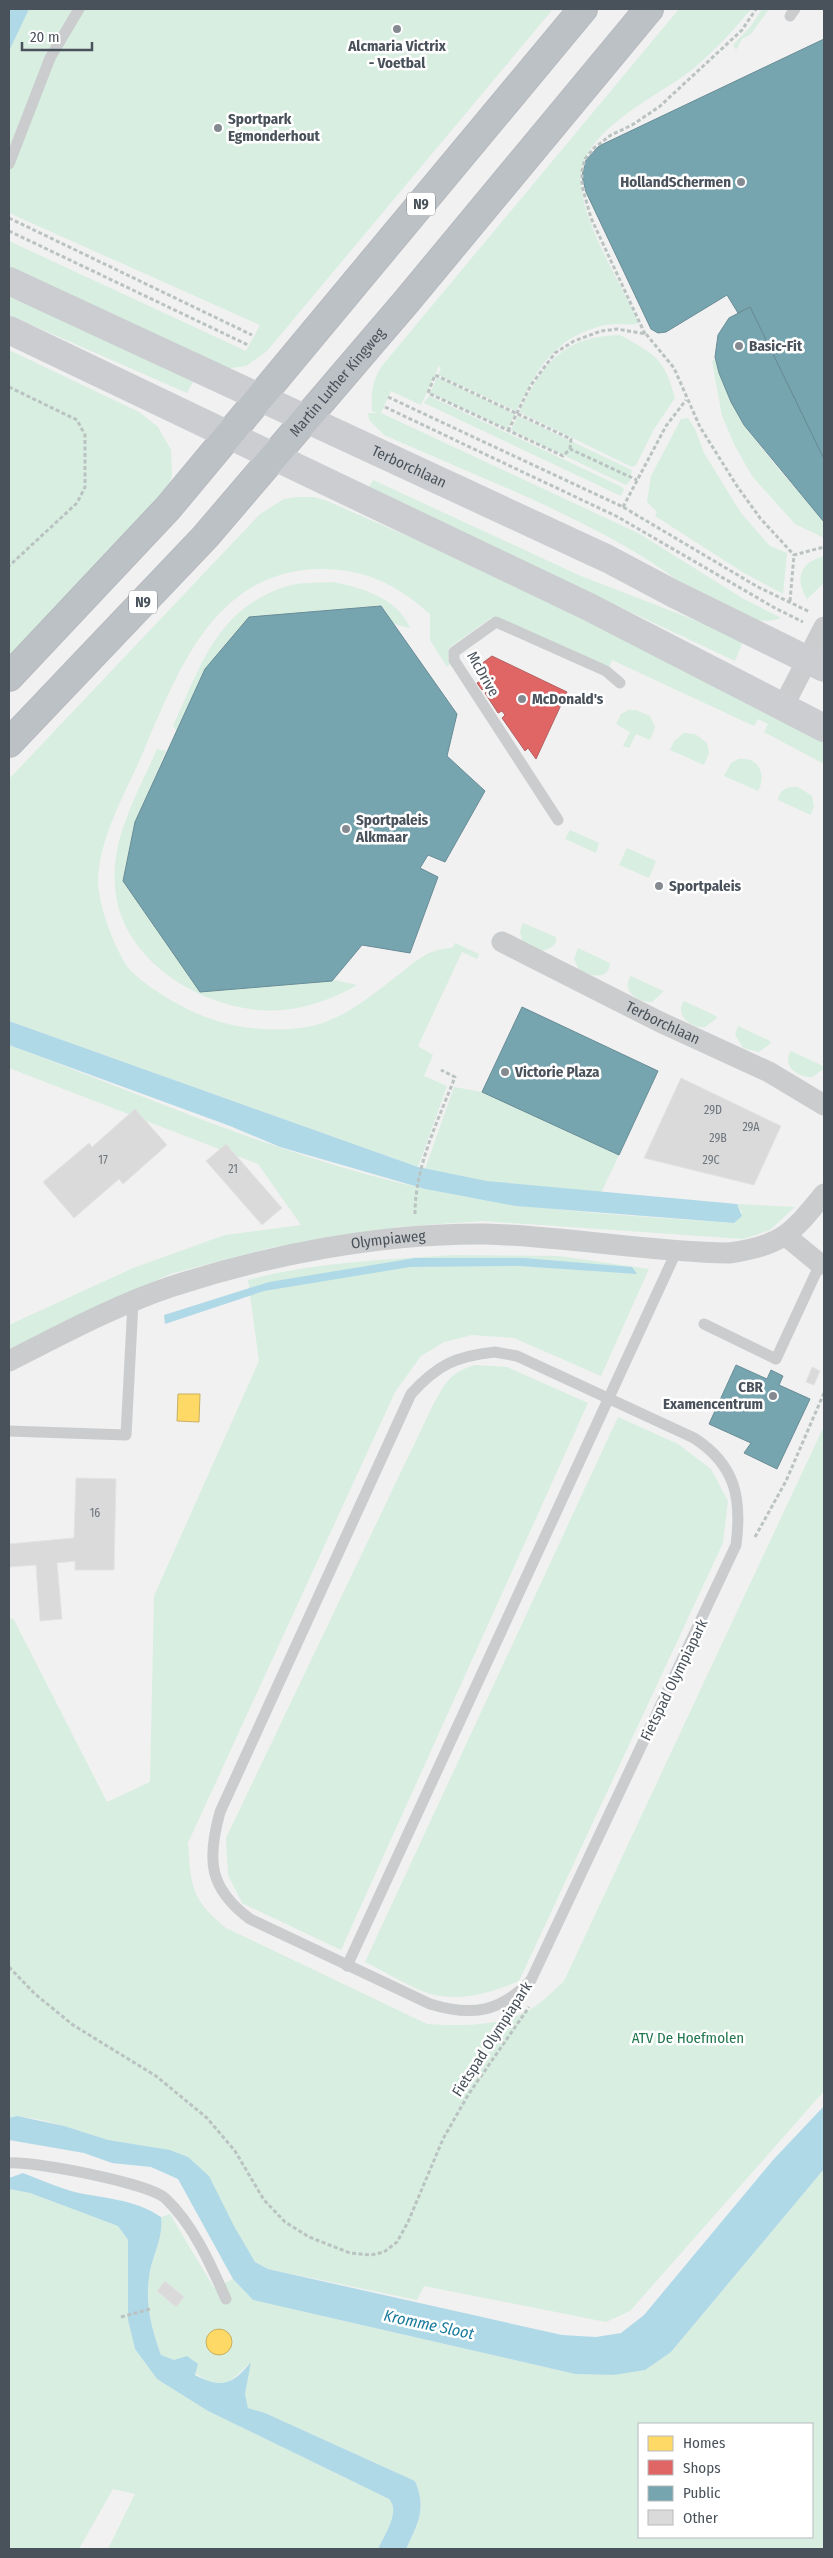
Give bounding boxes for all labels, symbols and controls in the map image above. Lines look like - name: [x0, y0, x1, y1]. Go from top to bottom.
- scale bar: [22, 20, 92, 52]
- marker: Alcmaria Victrix - Voetbal: [391, 23, 403, 35]
- text: 20 m: [30, 28, 60, 46]
- place label: Alcmaria Victrix - Voetbal: [347, 37, 447, 72]
- place label: Sportpark Egmonderhout: [228, 110, 321, 145]
- marker: Sportpark Egmonderhout: [212, 122, 224, 134]
- place label: HollandSchermen: [620, 173, 731, 191]
- marker: HollandSchermen: [735, 176, 747, 188]
- road number: N9: [407, 192, 435, 215]
- street label: Martin Luther Kingweg: [286, 324, 389, 440]
- place label: Basic-Fit: [749, 337, 803, 355]
- marker: Basic-Fit: [733, 340, 745, 352]
- street label: Terborchlaan: [369, 442, 449, 492]
- road number: N9: [129, 590, 157, 614]
- street label: McDrive: [463, 648, 503, 700]
- place label: McDonald's: [532, 690, 604, 708]
- marker: McDonald's: [516, 693, 528, 705]
- place label: Sportpaleis Alkmaar: [355, 811, 429, 846]
- marker: Sportpaleis Alkmaar: [340, 823, 352, 835]
- place label: Sportpaleis: [669, 877, 742, 895]
- marker: Sportpaleis: [653, 880, 665, 892]
- street label: Terborchlaan: [623, 997, 703, 1048]
- place label: Victorie Plaza: [514, 1063, 600, 1081]
- marker: Victorie Plaza: [499, 1066, 511, 1078]
- house number: 29D: [704, 1103, 722, 1117]
- house number: 29A: [742, 1120, 760, 1134]
- house number: 29B: [709, 1131, 727, 1145]
- house number: 17: [98, 1153, 108, 1167]
- house number: 29C: [702, 1153, 720, 1167]
- house number: 21: [228, 1162, 238, 1176]
- street label: Olympiaweg: [350, 1227, 426, 1253]
- place label: CBR Examencentrum: [663, 1378, 764, 1413]
- marker: CBR Examencentrum: [767, 1390, 779, 1402]
- house number: 16: [90, 1506, 100, 1520]
- street label: Fietspad Olympiapark: [637, 1616, 711, 1744]
- street label: Fietspad Olympiapark: [448, 1978, 536, 2100]
- park label: ATV De Hoefmolen: [632, 2029, 744, 2047]
- water label: Kromme Sloot: [382, 2306, 476, 2343]
- legend: [638, 2423, 813, 2538]
- text: Homes: [683, 2434, 725, 2452]
- text: Shops: [683, 2459, 721, 2477]
- text: Public: [683, 2484, 721, 2502]
- text: Other: [683, 2509, 719, 2527]

